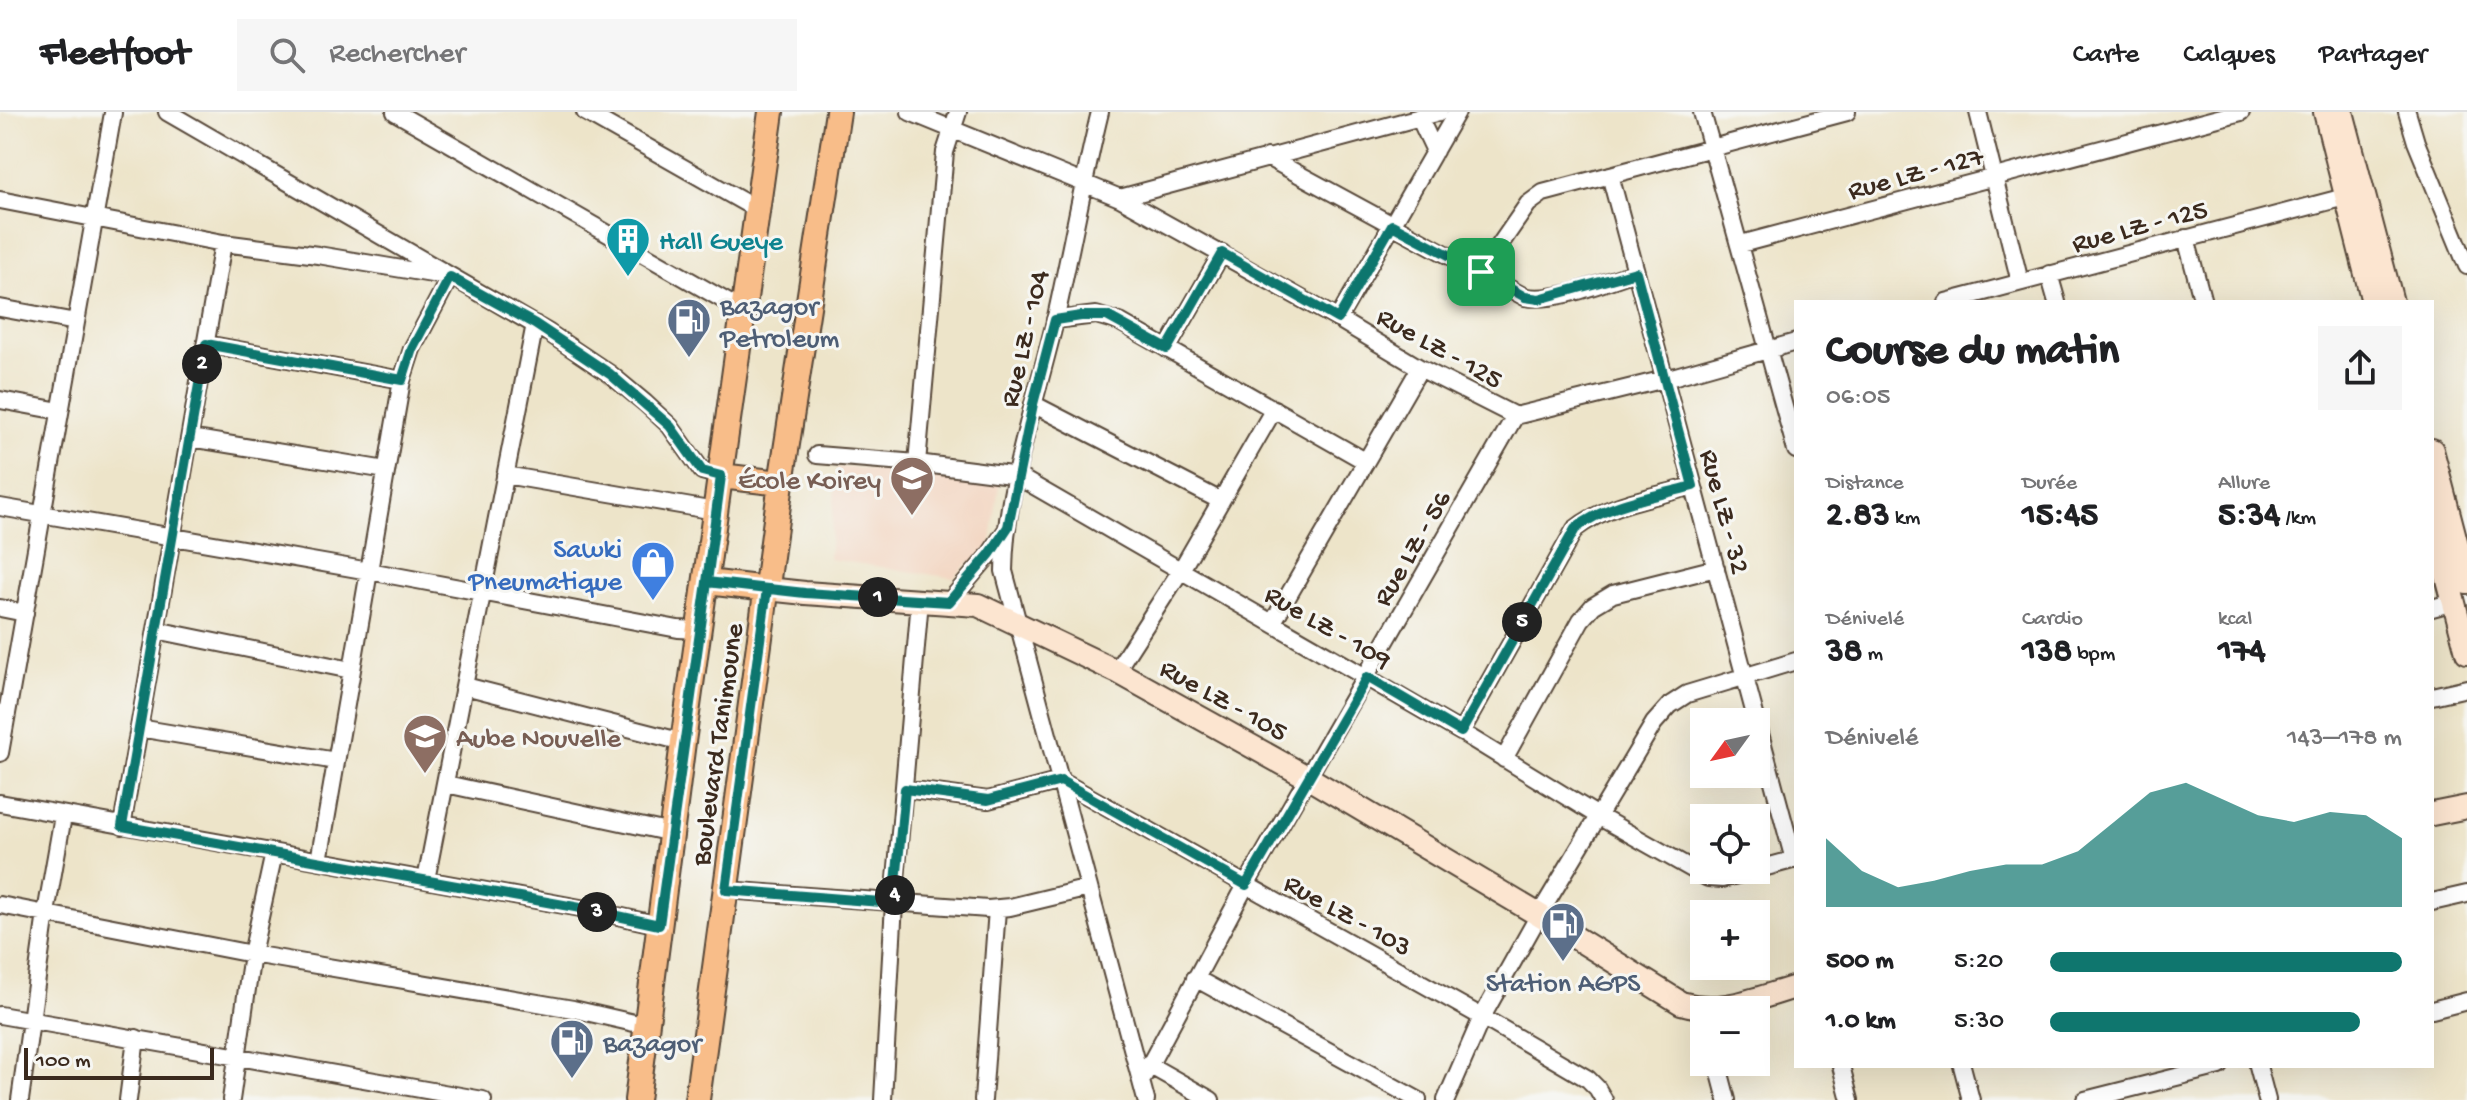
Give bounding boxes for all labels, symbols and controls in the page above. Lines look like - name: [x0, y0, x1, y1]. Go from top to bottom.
- search box: [237, 19, 797, 91]
- text: Fleetfoot: [40, 33, 189, 77]
- icon: search: [265, 33, 309, 77]
- text: Rechercher: [329, 38, 465, 73]
- text: Carte: [2073, 39, 2139, 72]
- text: Calques: [2183, 39, 2275, 72]
- text: Partager: [2319, 39, 2427, 72]
- street label: Rue LZ - 127: [1845, 141, 1989, 209]
- street label: Rue LZ - 125: [2069, 194, 2212, 262]
- building icon: Hall Gueye: [604, 215, 652, 278]
- place label: Hall Gueye: [659, 227, 784, 260]
- pin: [1447, 238, 1515, 306]
- icon: arrive: [1459, 250, 1503, 294]
- street label: Rue LZ - 104: [995, 267, 1058, 411]
- place label: Bazagor Petroleum: [719, 292, 840, 357]
- fuel station icon: Bazagor Petroleum: [665, 296, 713, 359]
- street label: Rue LZ - 125: [1370, 302, 1508, 398]
- button: share: [2318, 326, 2402, 410]
- text: Course du matin: [1826, 327, 2119, 379]
- pin: 2: [182, 344, 222, 384]
- text: 2: [197, 351, 207, 377]
- text: 06:05: [1826, 383, 1891, 414]
- street label: Rue LZ - 32: [1690, 446, 1755, 578]
- school or university icon: École Koirey: [888, 454, 936, 517]
- place label: École Koirey: [738, 466, 881, 499]
- text: Distance: [1826, 471, 1904, 497]
- text: Durée: [2022, 471, 2077, 497]
- text: Allure: [2218, 471, 2270, 497]
- street label: Rue LZ - 56: [1368, 485, 1461, 613]
- text: 2.83: [1826, 497, 1890, 537]
- text: 15:45: [2022, 497, 2098, 537]
- text: 5:34: [2218, 497, 2280, 537]
- text: km: [1890, 506, 1920, 532]
- text: /km: [2280, 506, 2316, 532]
- place label: Sawki Pneumatique: [467, 535, 623, 600]
- shop icon: Sawki Pneumatique: [629, 539, 677, 602]
- pin: 1: [858, 577, 898, 617]
- street label: Rue LZ - 109: [1258, 579, 1396, 678]
- text: 1: [874, 584, 882, 610]
- pin: 5: [1502, 602, 1542, 642]
- text: Dénivelé: [1826, 607, 1904, 633]
- text: Cardio: [2022, 607, 2083, 633]
- text: kcal: [2218, 607, 2252, 633]
- text: 5: [1516, 609, 1528, 635]
- street label: Boulevard Tanimoune: [686, 621, 753, 869]
- text: 38: [1826, 633, 1862, 673]
- text: 138: [2022, 633, 2072, 673]
- text: 174: [2218, 633, 2266, 673]
- text: m: [1862, 642, 1883, 668]
- text: bpm: [2072, 642, 2115, 668]
- street label: Rue LZ - 105: [1153, 653, 1293, 751]
- north arrow: [1690, 708, 1770, 788]
- map controls: [1690, 708, 1770, 1076]
- school or university icon: Aube Nouvelle: [401, 712, 449, 775]
- place label: Aube Nouvelle: [456, 724, 622, 757]
- text: Dénivelé: [1826, 724, 1918, 755]
- text: 143–178 m: [2287, 724, 2402, 755]
- button: locate: [1690, 804, 1770, 884]
- street label: Rue LZ - 103: [1277, 868, 1417, 966]
- pin: 4: [875, 875, 915, 915]
- text: 4: [890, 882, 900, 908]
- pin: 3: [577, 892, 617, 932]
- text: 3: [591, 899, 603, 925]
- fuel station icon: Station AGPS: [1539, 900, 1587, 963]
- button: +: [1690, 900, 1770, 980]
- text: 500 m: [1826, 947, 1894, 978]
- text: 5:20: [1954, 947, 2003, 978]
- place label: Station AGPS: [1486, 969, 1640, 1002]
- button: −: [1690, 996, 1770, 1076]
- text: 1.0 km: [1826, 1007, 1896, 1038]
- text: 5:30: [1954, 1007, 2004, 1038]
- fuel station icon: Bazagor: [548, 1017, 596, 1080]
- place label: Bazagor: [602, 1029, 703, 1062]
- scale bar: [24, 1044, 214, 1080]
- text: 100 m: [36, 1049, 91, 1075]

